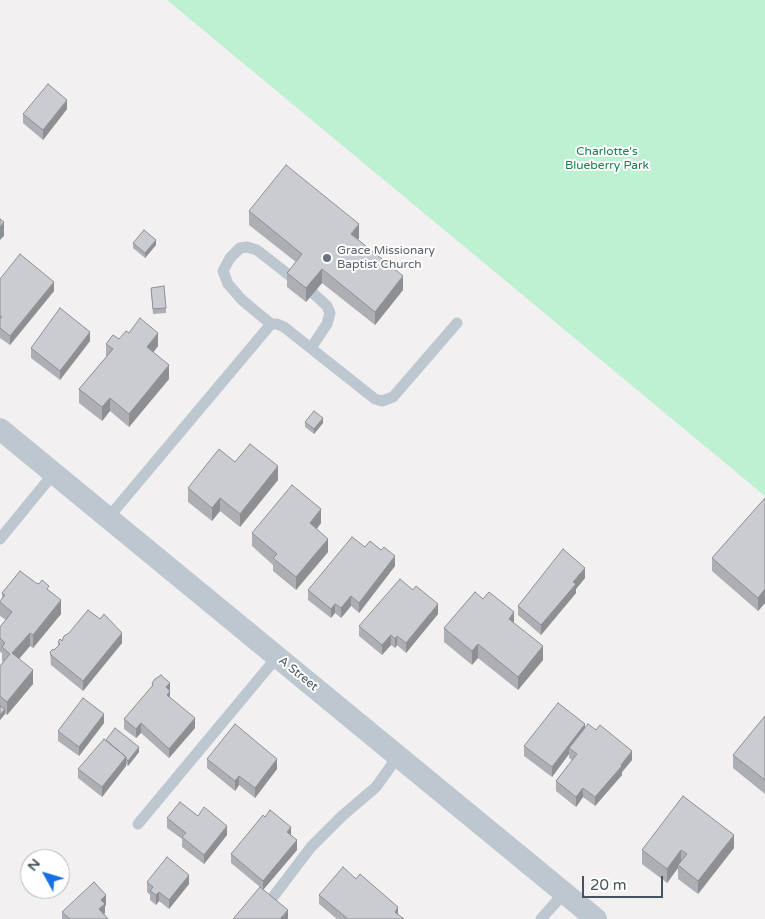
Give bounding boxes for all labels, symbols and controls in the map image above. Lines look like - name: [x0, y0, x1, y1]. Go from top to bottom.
- park label: Charlotte's Blueberry Park: [565, 145, 649, 173]
- place label: Grace Missionary Baptist Church: [337, 244, 435, 272]
- marker: Grace Missionary Baptist Church: [321, 252, 333, 264]
- street label: A Street: [275, 654, 321, 694]
- north arrow: [20, 849, 70, 899]
- text: N: [24, 855, 44, 875]
- scale bar: [585, 866, 666, 898]
- text: 20 m: [590, 876, 627, 894]

